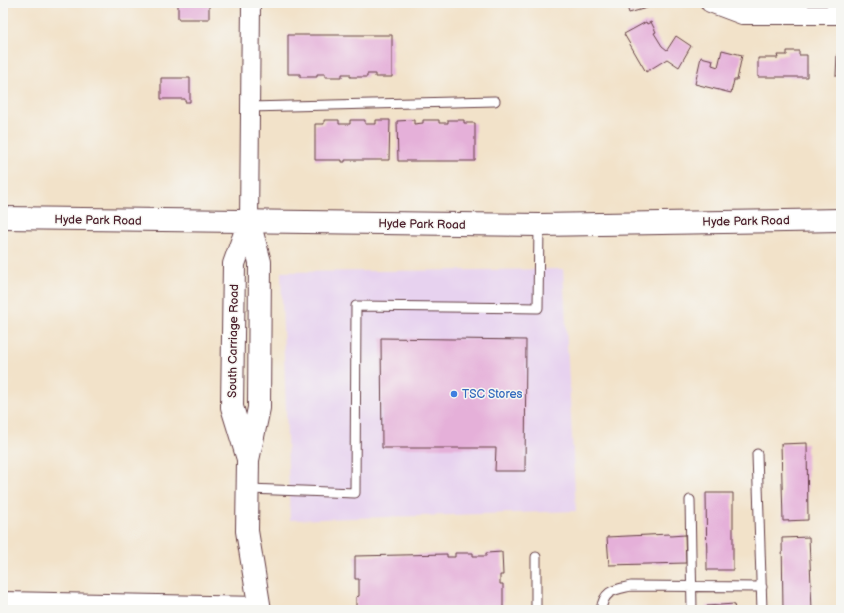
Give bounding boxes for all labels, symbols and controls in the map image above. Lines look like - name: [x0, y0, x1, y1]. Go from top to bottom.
- street label: Hyde Park Road: [54, 212, 142, 229]
- street label: Hyde Park Road: [702, 213, 790, 230]
- street label: Hyde Park Road: [378, 216, 466, 233]
- street label: South Carriage Road: [225, 284, 242, 398]
- place label: TSC Stores: [462, 387, 523, 402]
- marker: TSC Stores: [449, 389, 459, 399]

